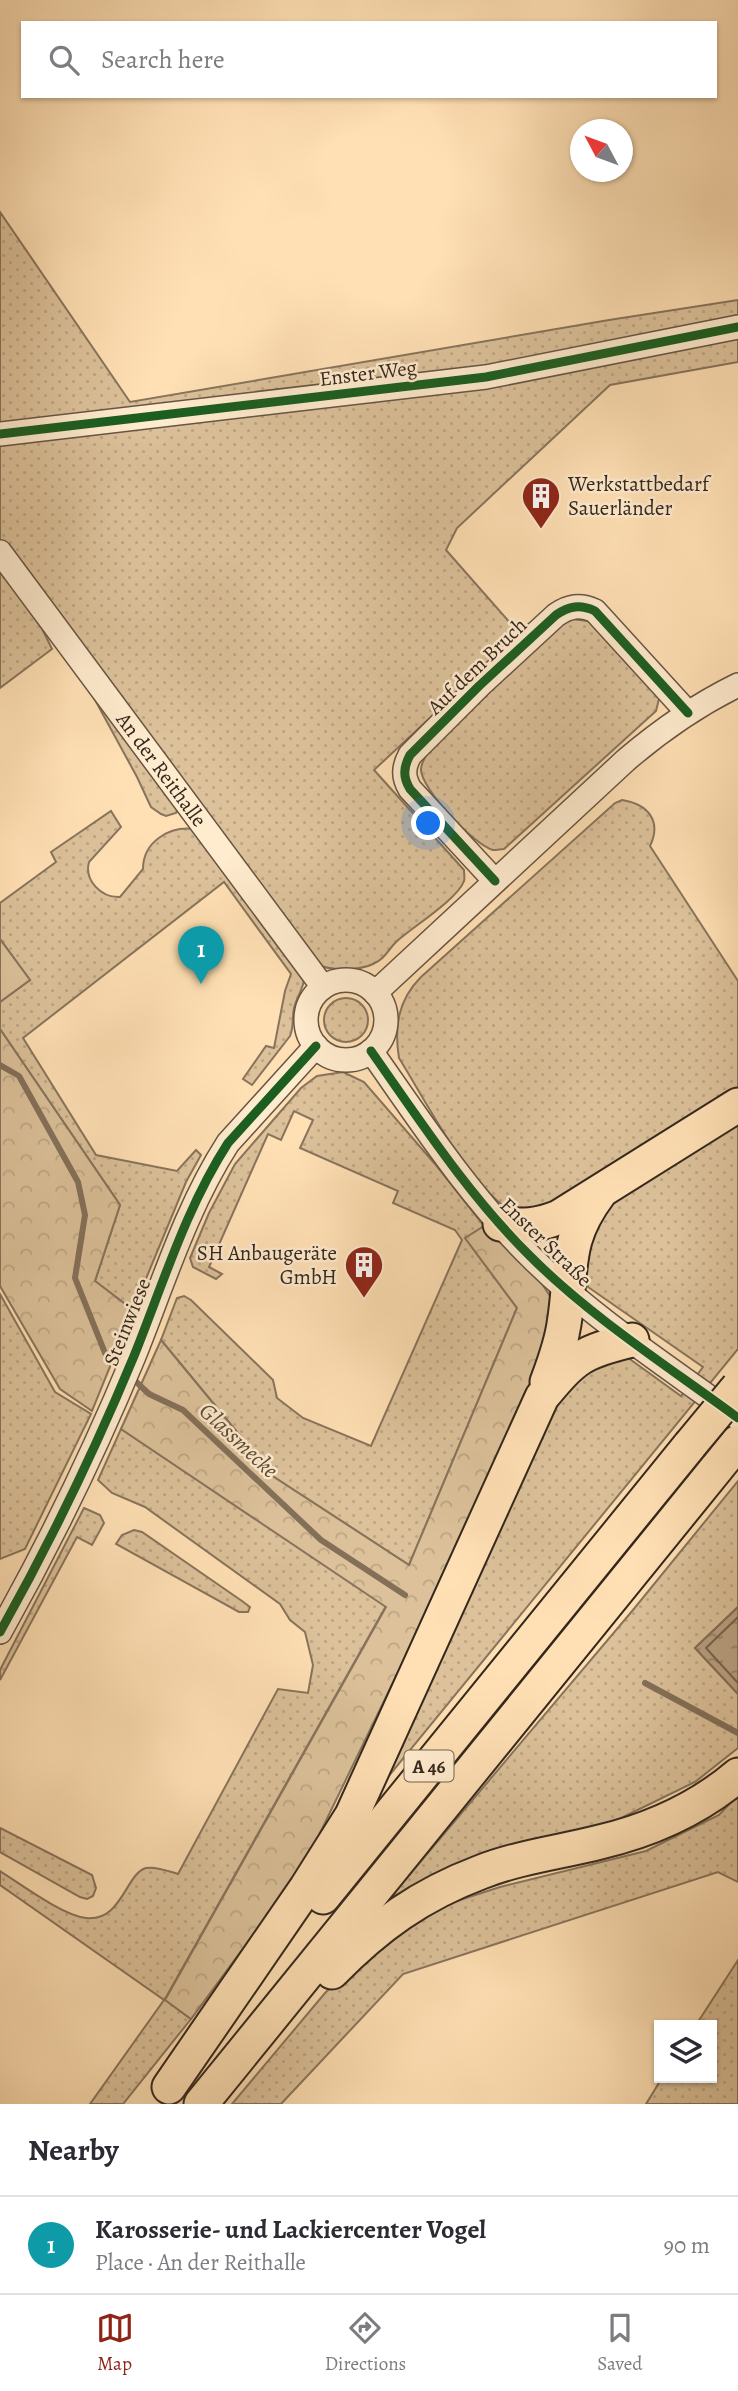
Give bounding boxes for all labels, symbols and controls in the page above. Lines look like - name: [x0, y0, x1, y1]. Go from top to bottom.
- search box: [21, 21, 717, 98]
- icon: search: [45, 41, 83, 79]
- text: Search here: [101, 42, 225, 77]
- north arrow: [570, 119, 633, 182]
- street label: Enster Weg: [318, 353, 419, 393]
- place label: Werkstattbedarf Sauerländer: [567, 470, 712, 522]
- building icon: Werkstattbedarf Sauerländer: [520, 475, 562, 530]
- street label: Auf dem Bruch: [420, 611, 533, 721]
- street label: An der Reithalle: [109, 706, 213, 832]
- your location: [411, 806, 445, 840]
- pin: 1: [178, 926, 224, 984]
- street label: Enster Straße: [494, 1191, 598, 1293]
- place label: SH Anbaugeräte GmbH: [197, 1239, 337, 1291]
- building icon: SH Anbaugeräte GmbH: [343, 1244, 385, 1299]
- street label: Steinwiese: [97, 1274, 157, 1370]
- water label: Glassmecke: [192, 1396, 285, 1485]
- road number: A 46: [404, 1750, 453, 1782]
- map controls: [654, 2020, 717, 2083]
- button: layers: [654, 2020, 717, 2083]
- text: Nearby: [28, 2130, 119, 2170]
- text: Karosserie- und Lackiercenter Vogel: [95, 2212, 486, 2247]
- text: 1: [47, 2230, 55, 2261]
- text: 90 m: [664, 2230, 710, 2261]
- text: Place · An der Reithalle: [95, 2247, 306, 2278]
- tab: Map: [96, 2309, 134, 2377]
- tab: Directions: [325, 2309, 406, 2377]
- tab: Saved: [597, 2309, 642, 2377]

